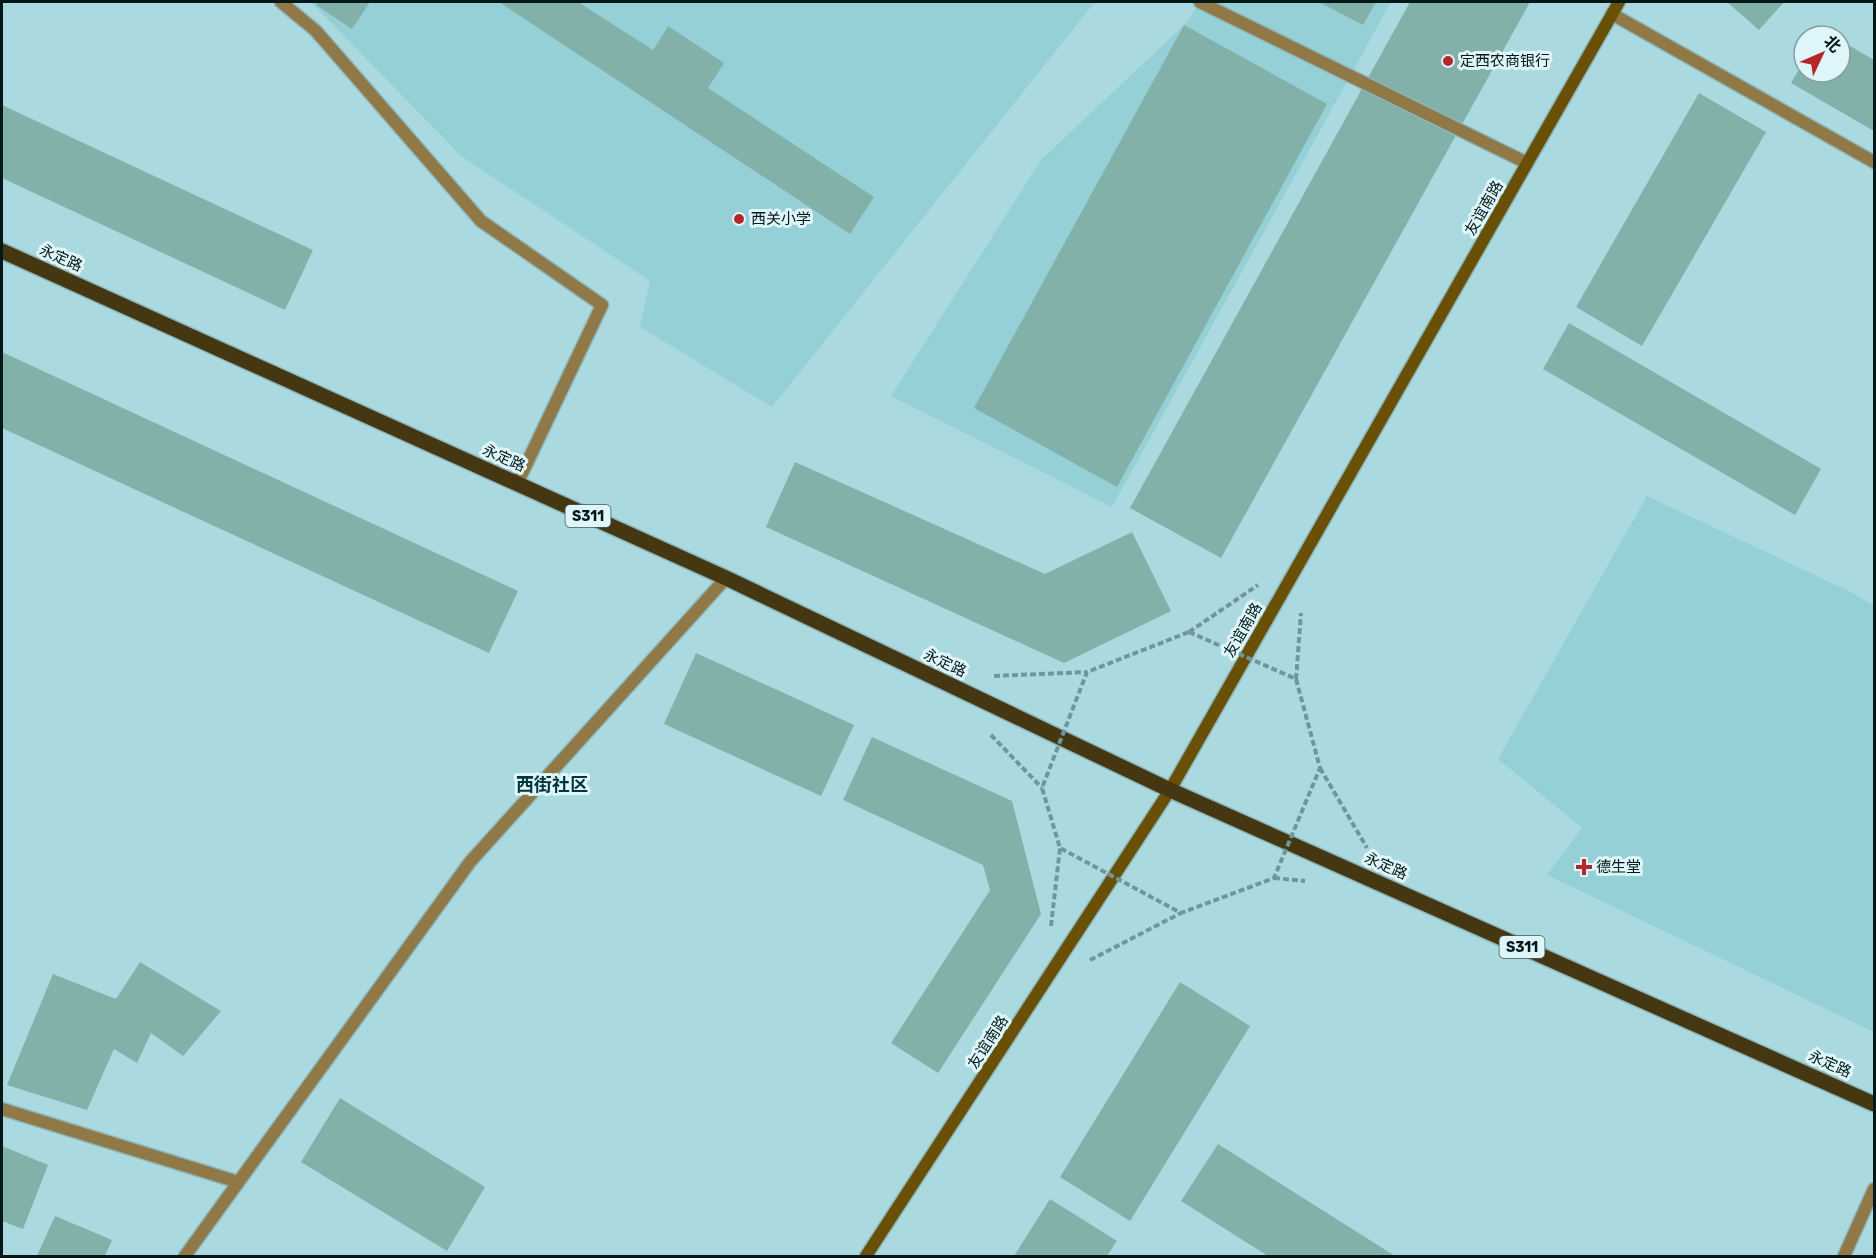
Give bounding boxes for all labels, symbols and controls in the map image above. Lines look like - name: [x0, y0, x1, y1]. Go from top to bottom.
- north arrow: [1792, 24, 1852, 84]
- text: 北: [1820, 32, 1845, 56]
- place label: 定西农商银行: [1460, 52, 1550, 70]
- marker: 定西农商银行: [1441, 54, 1455, 68]
- street label: 友谊南路: [1461, 178, 1507, 238]
- place label: 西关小学: [751, 210, 811, 228]
- marker: 西关小学: [732, 212, 746, 226]
- street label: 永定路: [37, 241, 85, 275]
- street label: 永定路: [480, 441, 528, 475]
- road number: S311: [566, 505, 610, 527]
- street label: 友谊南路: [1220, 600, 1266, 660]
- street label: 永定路: [921, 645, 969, 681]
- district label: 西街社区: [516, 774, 588, 796]
- street label: 永定路: [1362, 849, 1410, 883]
- place label: 德生堂: [1596, 858, 1641, 876]
- marker: 德生堂: [1577, 860, 1591, 874]
- road number: S311: [1500, 936, 1544, 958]
- street label: 友谊南路: [964, 1012, 1012, 1072]
- street label: 永定路: [1806, 1047, 1854, 1081]

